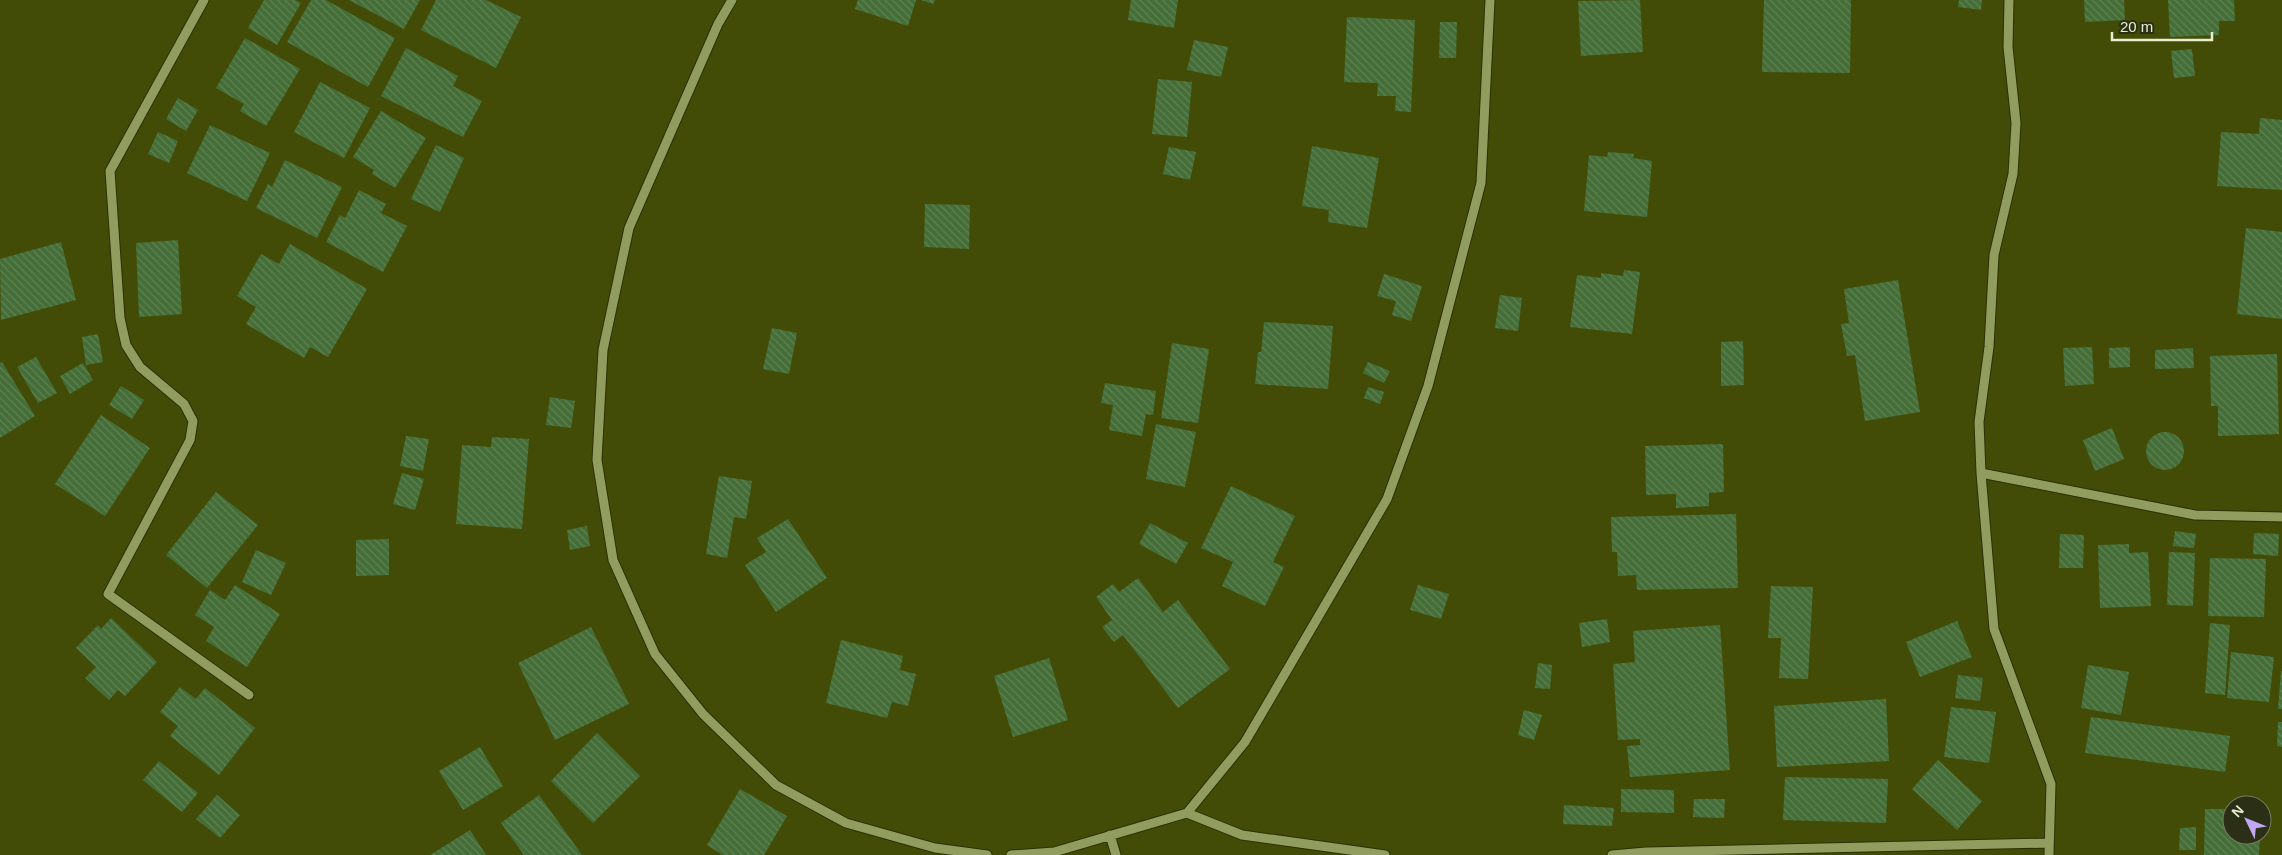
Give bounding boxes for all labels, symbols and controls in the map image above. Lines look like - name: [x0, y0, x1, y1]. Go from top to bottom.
- scale bar: [2112, 10, 2212, 42]
- text: 20 m: [2120, 18, 2153, 35]
- north arrow: [2222, 795, 2272, 845]
- text: N: [2228, 802, 2247, 820]

